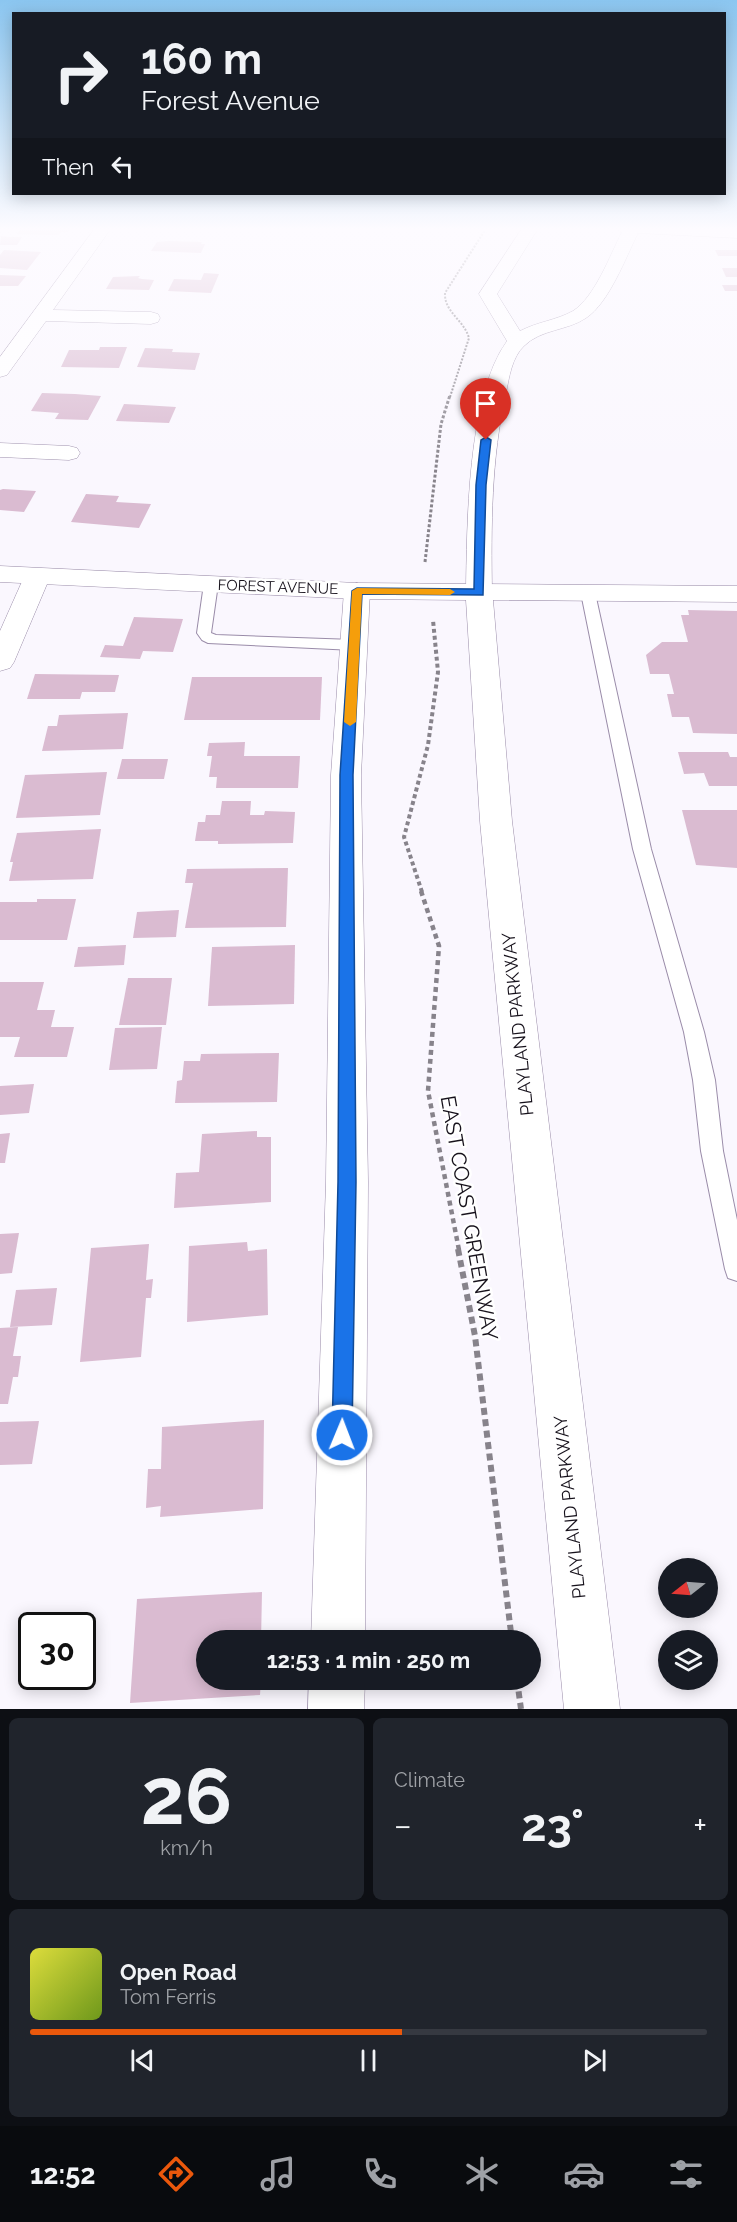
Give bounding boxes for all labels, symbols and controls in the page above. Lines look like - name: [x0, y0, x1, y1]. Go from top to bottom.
- text: 160 m: [141, 35, 262, 84]
- icon: right: [42, 36, 120, 114]
- text: Forest Avenue: [141, 85, 320, 116]
- icon: left: [106, 150, 139, 183]
- text: Then: [42, 154, 94, 180]
- pin: [460, 378, 511, 440]
- icon: arrive: [469, 387, 502, 420]
- street label: FOREST AVENUE: [217, 576, 339, 598]
- street label: PLAYLAND PARKWAY: [497, 931, 538, 1117]
- street label: EAST COAST GREENWAY: [436, 1094, 503, 1343]
- position arrow: [310, 1403, 374, 1467]
- street label: PLAYLAND PARKWAY: [549, 1414, 590, 1600]
- north arrow: [658, 1558, 718, 1618]
- map controls: [658, 1558, 718, 1690]
- speed limit sign: 30: [18, 1612, 96, 1690]
- button: layers: [658, 1630, 718, 1690]
- text: 12:53 · 1 min · 250 m: [267, 1647, 470, 1673]
- text: 26: [141, 1751, 232, 1842]
- text: Climate: [394, 1768, 465, 1792]
- text: 23°: [521, 1799, 584, 1852]
- text: −: [394, 1806, 412, 1845]
- text: +: [693, 1806, 707, 1845]
- text: km/h: [160, 1836, 213, 1860]
- text: Open Road: [120, 1959, 237, 1985]
- text: Tom Ferris: [120, 1985, 216, 2009]
- icon: previous: [126, 2044, 159, 2077]
- icon: pause: [352, 2044, 385, 2077]
- icon: next: [578, 2044, 611, 2077]
- icon: directions: [155, 2153, 197, 2195]
- icon: music: [257, 2153, 299, 2195]
- icon: phone: [359, 2153, 401, 2195]
- icon: climate: [461, 2153, 503, 2195]
- icon: car: [563, 2153, 605, 2195]
- icon: filters: [665, 2153, 707, 2195]
- text: 12:52: [30, 2159, 95, 2190]

